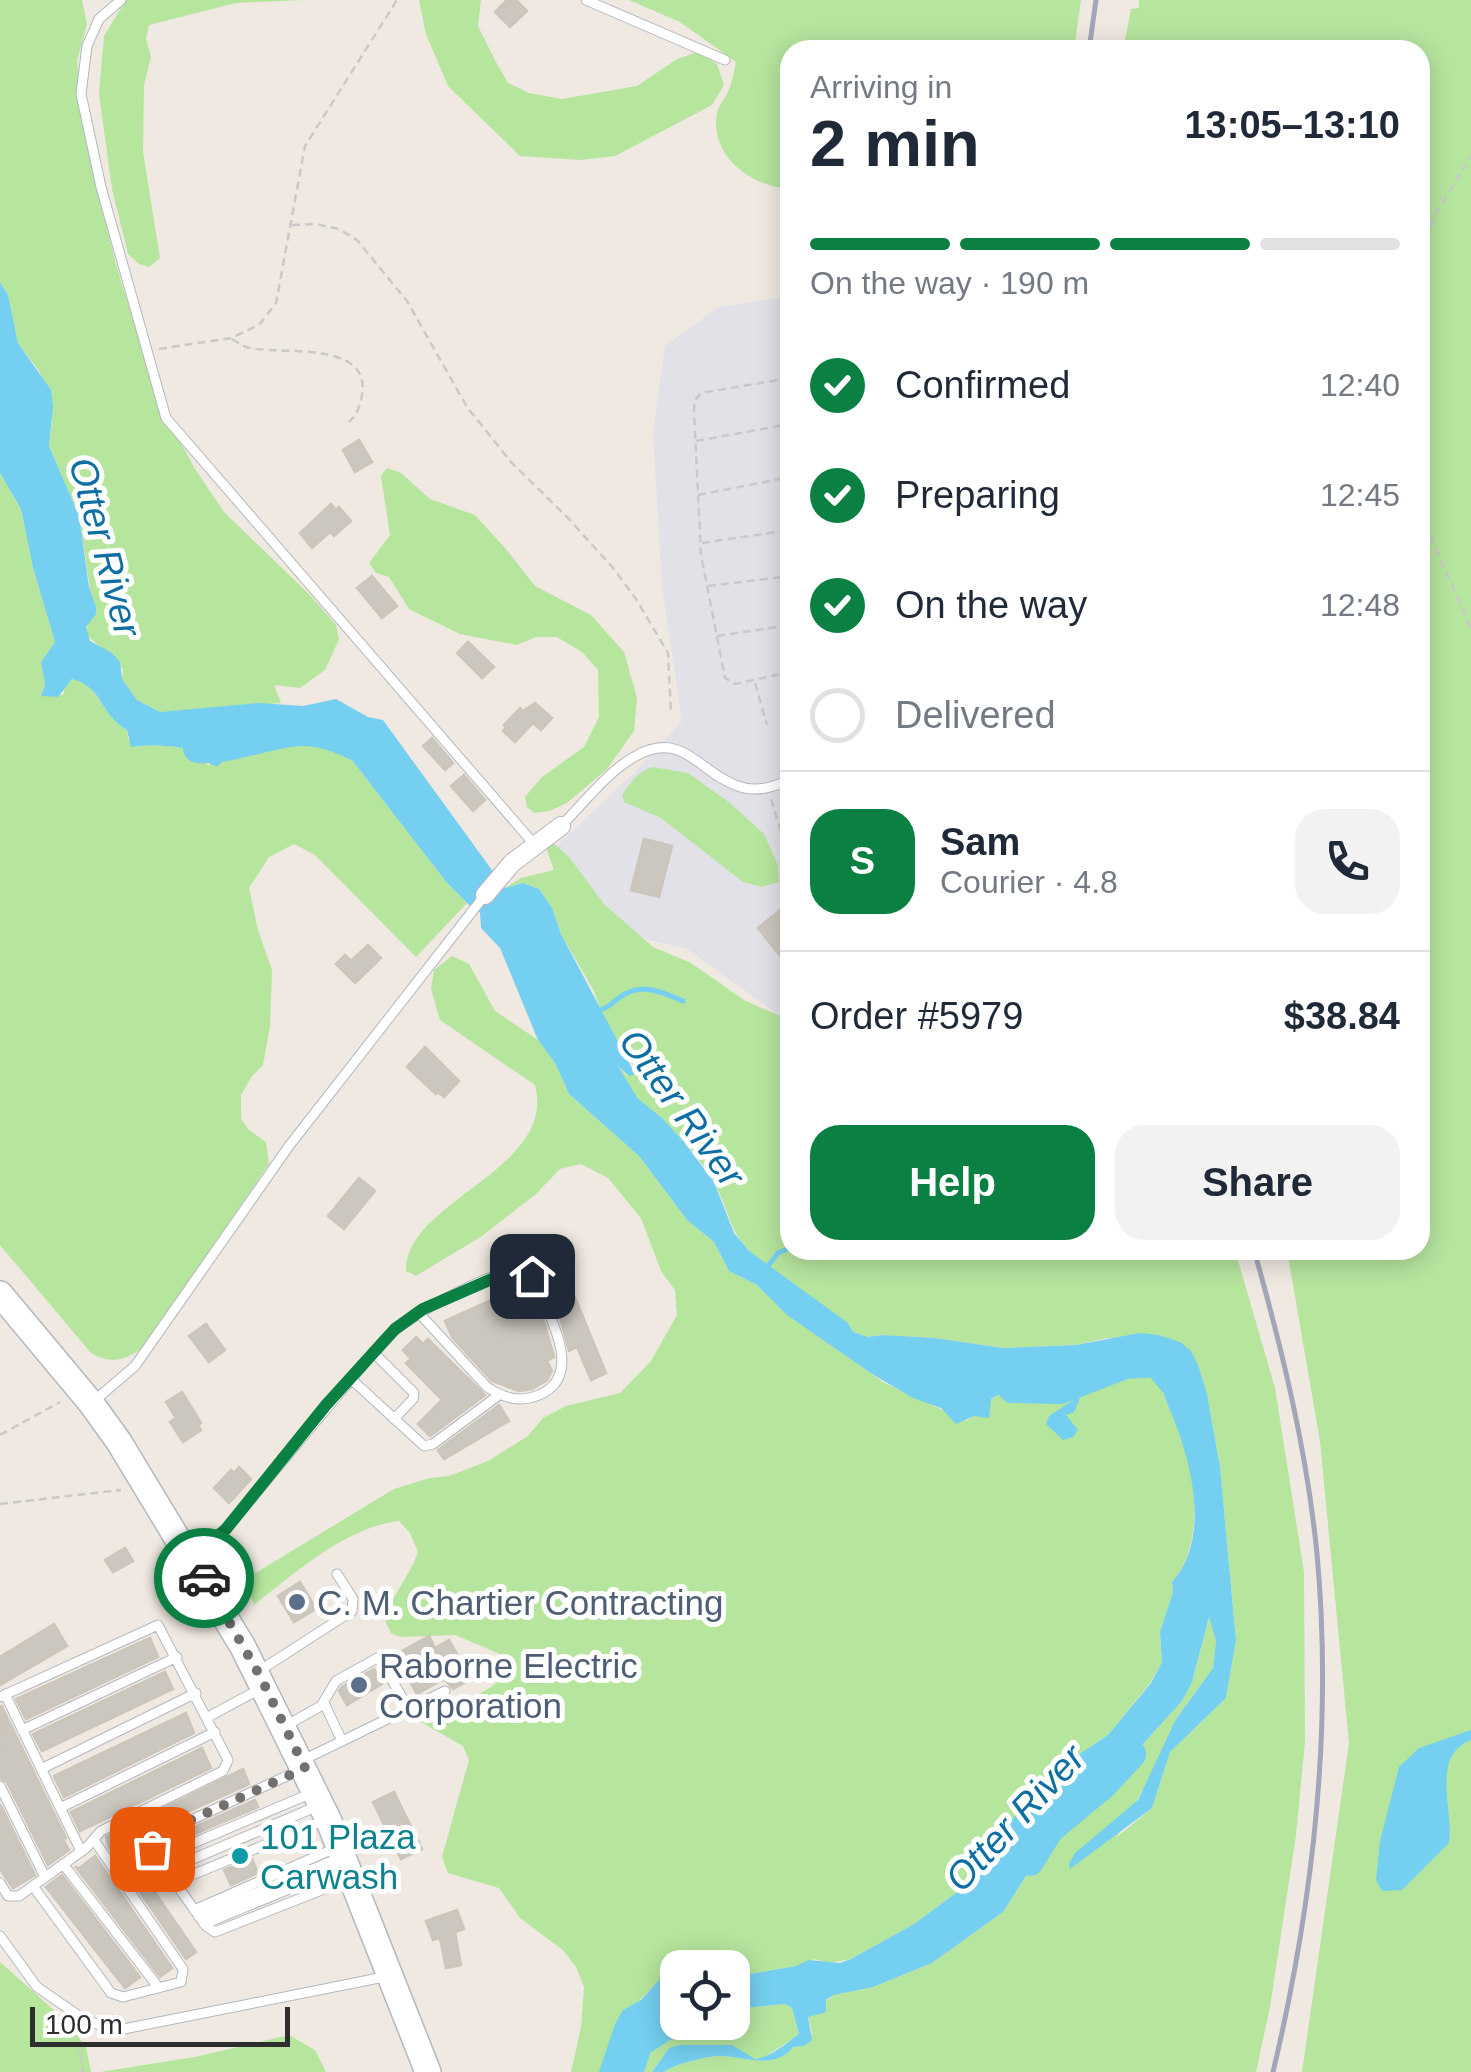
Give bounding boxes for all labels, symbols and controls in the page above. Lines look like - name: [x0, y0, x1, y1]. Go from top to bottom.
- text: Arriving in: [810, 69, 952, 105]
- text: 13:05–13:10: [1184, 104, 1400, 146]
- text: 2 min: [810, 107, 980, 180]
- text: On the way · 190 m: [810, 265, 1089, 301]
- icon: check: [810, 358, 865, 413]
- text: Confirmed: [895, 364, 1070, 406]
- text: 12:40: [1320, 367, 1400, 403]
- water label: Otter River: [61, 453, 149, 642]
- icon: check: [810, 468, 865, 523]
- text: Preparing: [895, 474, 1060, 516]
- text: 12:45: [1320, 477, 1400, 513]
- icon: check: [810, 578, 865, 633]
- text: On the way: [895, 584, 1087, 626]
- text: 12:48: [1320, 587, 1400, 623]
- text: Delivered: [895, 694, 1056, 736]
- button: phone: [1295, 809, 1400, 914]
- text: Sam: [940, 821, 1020, 863]
- text: S: [850, 840, 875, 882]
- text: Courier · 4.8: [940, 864, 1118, 900]
- text: Order #5979: [810, 995, 1023, 1037]
- text: $38.84: [1284, 995, 1400, 1037]
- water label: Otter River: [611, 1021, 754, 1196]
- button: Help: [810, 1125, 1095, 1240]
- button: Share: [1115, 1125, 1400, 1240]
- pin: [490, 1234, 575, 1319]
- icon: home: [505, 1249, 560, 1304]
- courier: [154, 1528, 254, 1628]
- icon: car: [177, 1551, 232, 1606]
- place label: C. M. Chartier Contracting: [317, 1583, 724, 1622]
- marker: C. M. Chartier Contracting: [286, 1591, 308, 1613]
- place label: Raborne Electric Corporation: [379, 1646, 638, 1725]
- marker: Raborne Electric Corporation: [348, 1674, 370, 1696]
- water label: Otter River: [937, 1736, 1094, 1899]
- pin: [110, 1807, 195, 1892]
- place label: 101 Plaza Carwash: [260, 1817, 416, 1896]
- icon: bag: [125, 1822, 180, 1877]
- marker: 101 Plaza Carwash: [229, 1845, 251, 1867]
- map controls: [660, 1950, 750, 2040]
- button: locate: [660, 1950, 750, 2040]
- scale bar: [30, 2002, 290, 2046]
- text: 100 m: [45, 2009, 123, 2040]

